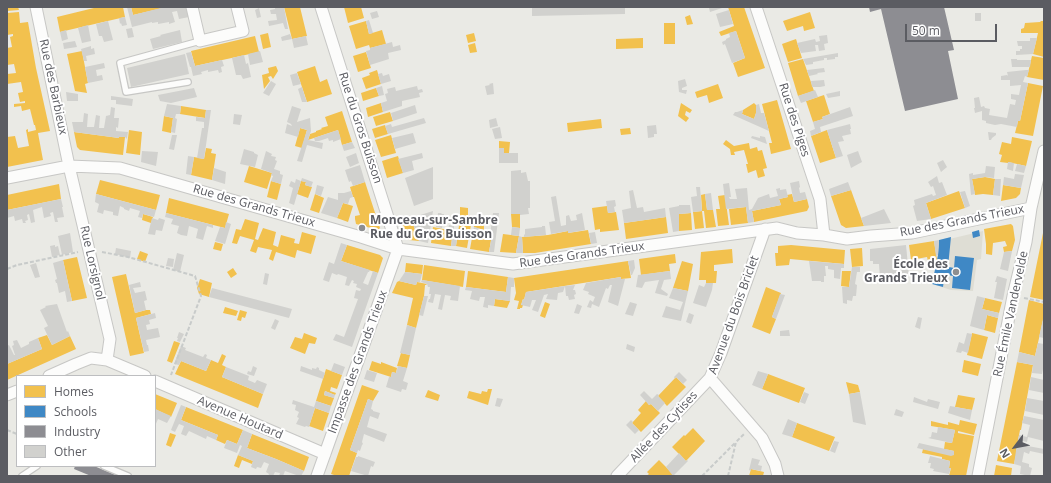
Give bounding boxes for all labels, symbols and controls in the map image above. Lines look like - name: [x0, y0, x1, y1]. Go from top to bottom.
- scale bar: [907, 16, 999, 42]
- text: 50 m: [912, 22, 940, 39]
- street label: Rue des Barbieux: [36, 38, 70, 136]
- street label: Rue du Gros Buisson: [335, 70, 385, 186]
- street label: Rue des Piges: [775, 81, 813, 159]
- street label: Rue des Grands Trieux: [191, 182, 317, 230]
- street label: Rue des Grands Trieux: [899, 202, 1025, 240]
- place label: Monceau-sur-Sambre Rue du Gros Buisson: [370, 214, 498, 242]
- marker: Monceau-sur-Sambre Rue du Gros Buisson: [357, 223, 367, 233]
- street label: Rue Lorsignol: [76, 224, 108, 302]
- street label: Rue des Grands Trieux: [518, 239, 646, 271]
- street label: Rue Émile Vandervelde: [991, 250, 1031, 378]
- street label: Avenue du Bois Briclet: [706, 254, 762, 376]
- place label: École des Grands Trieux: [864, 258, 948, 286]
- marker: École des Grands Trieux: [951, 267, 961, 277]
- street label: Impasse des Grands Trieux: [325, 288, 391, 436]
- legend: [16, 375, 156, 467]
- text: Homes: [54, 383, 94, 400]
- street label: Allée des Cytises: [627, 388, 701, 466]
- street label: Avenue Houtard: [195, 393, 285, 443]
- text: Schools: [54, 403, 97, 420]
- text: Industry: [54, 423, 100, 440]
- north arrow: [995, 427, 1035, 467]
- text: Other: [54, 443, 87, 460]
- text: N: [996, 446, 1013, 461]

